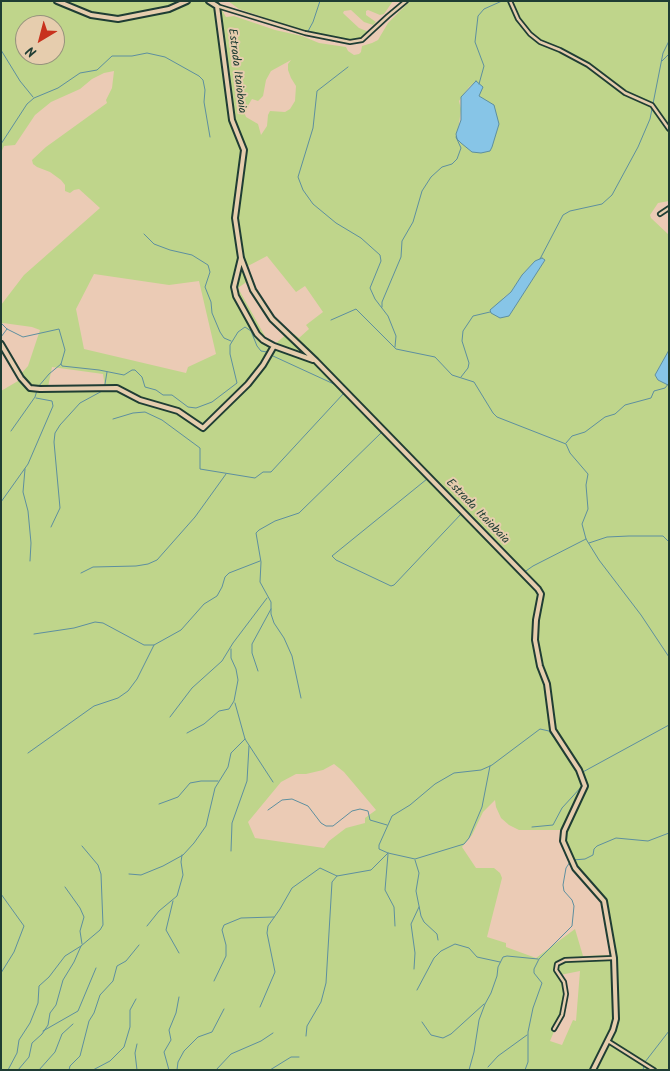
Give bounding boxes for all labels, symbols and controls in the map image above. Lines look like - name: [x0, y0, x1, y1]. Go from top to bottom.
- north arrow: [15, 15, 65, 65]
- street label: Estrada Itaiobaia: [224, 28, 248, 114]
- text: N: [21, 40, 42, 63]
- street label: Estrada Itaiobaia: [442, 476, 512, 548]

